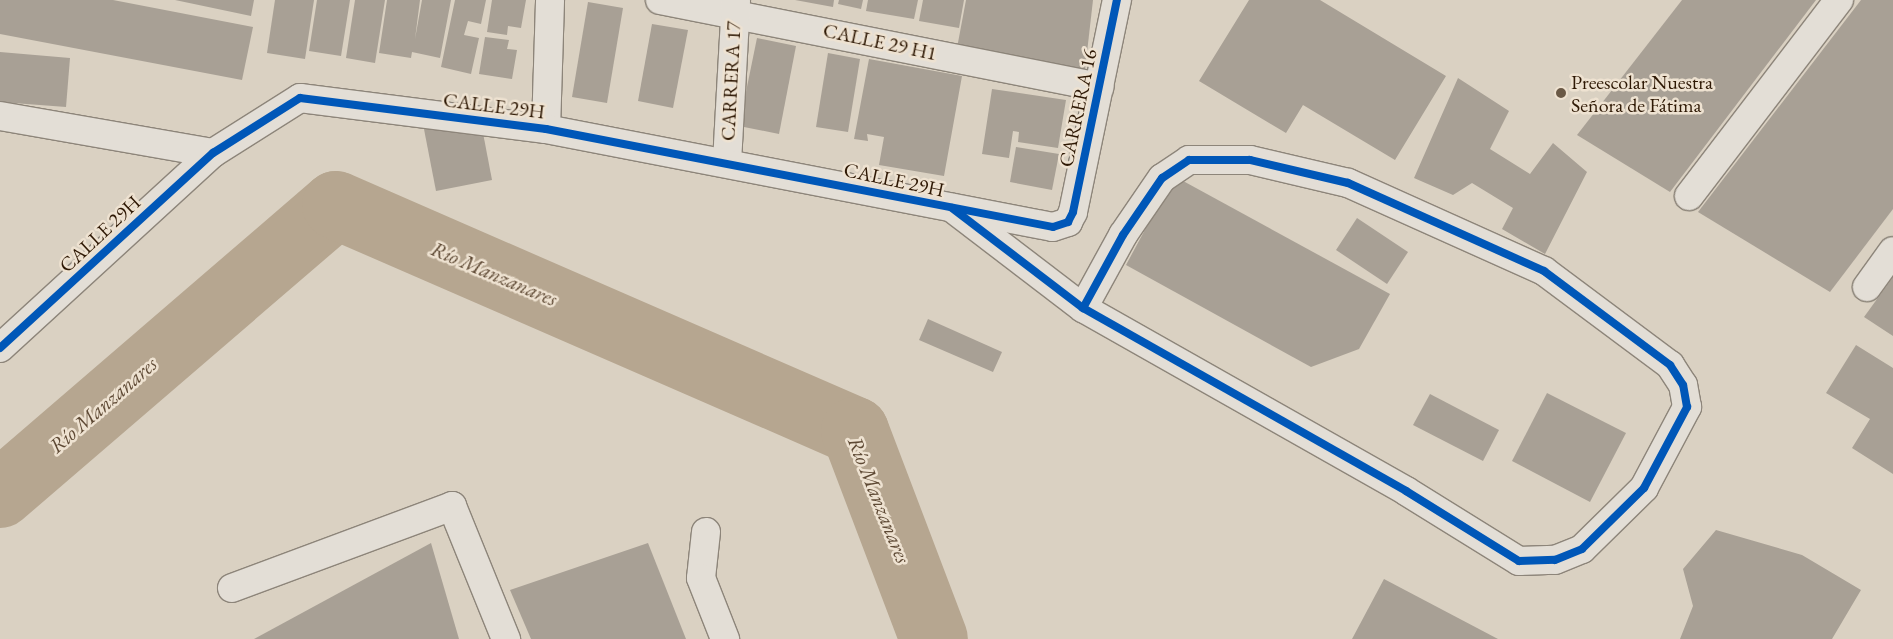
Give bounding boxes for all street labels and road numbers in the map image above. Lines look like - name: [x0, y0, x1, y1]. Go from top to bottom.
- street label: CALLE 29 H1: [821, 18, 939, 66]
- street label: CARRERA 17: [716, 20, 746, 142]
- street label: CARRERA 16: [1054, 47, 1102, 169]
- street label: CALLE 29H: [442, 88, 546, 124]
- street label: CALLE 29H: [842, 158, 946, 202]
- street label: CALLE 29H: [54, 190, 146, 278]

